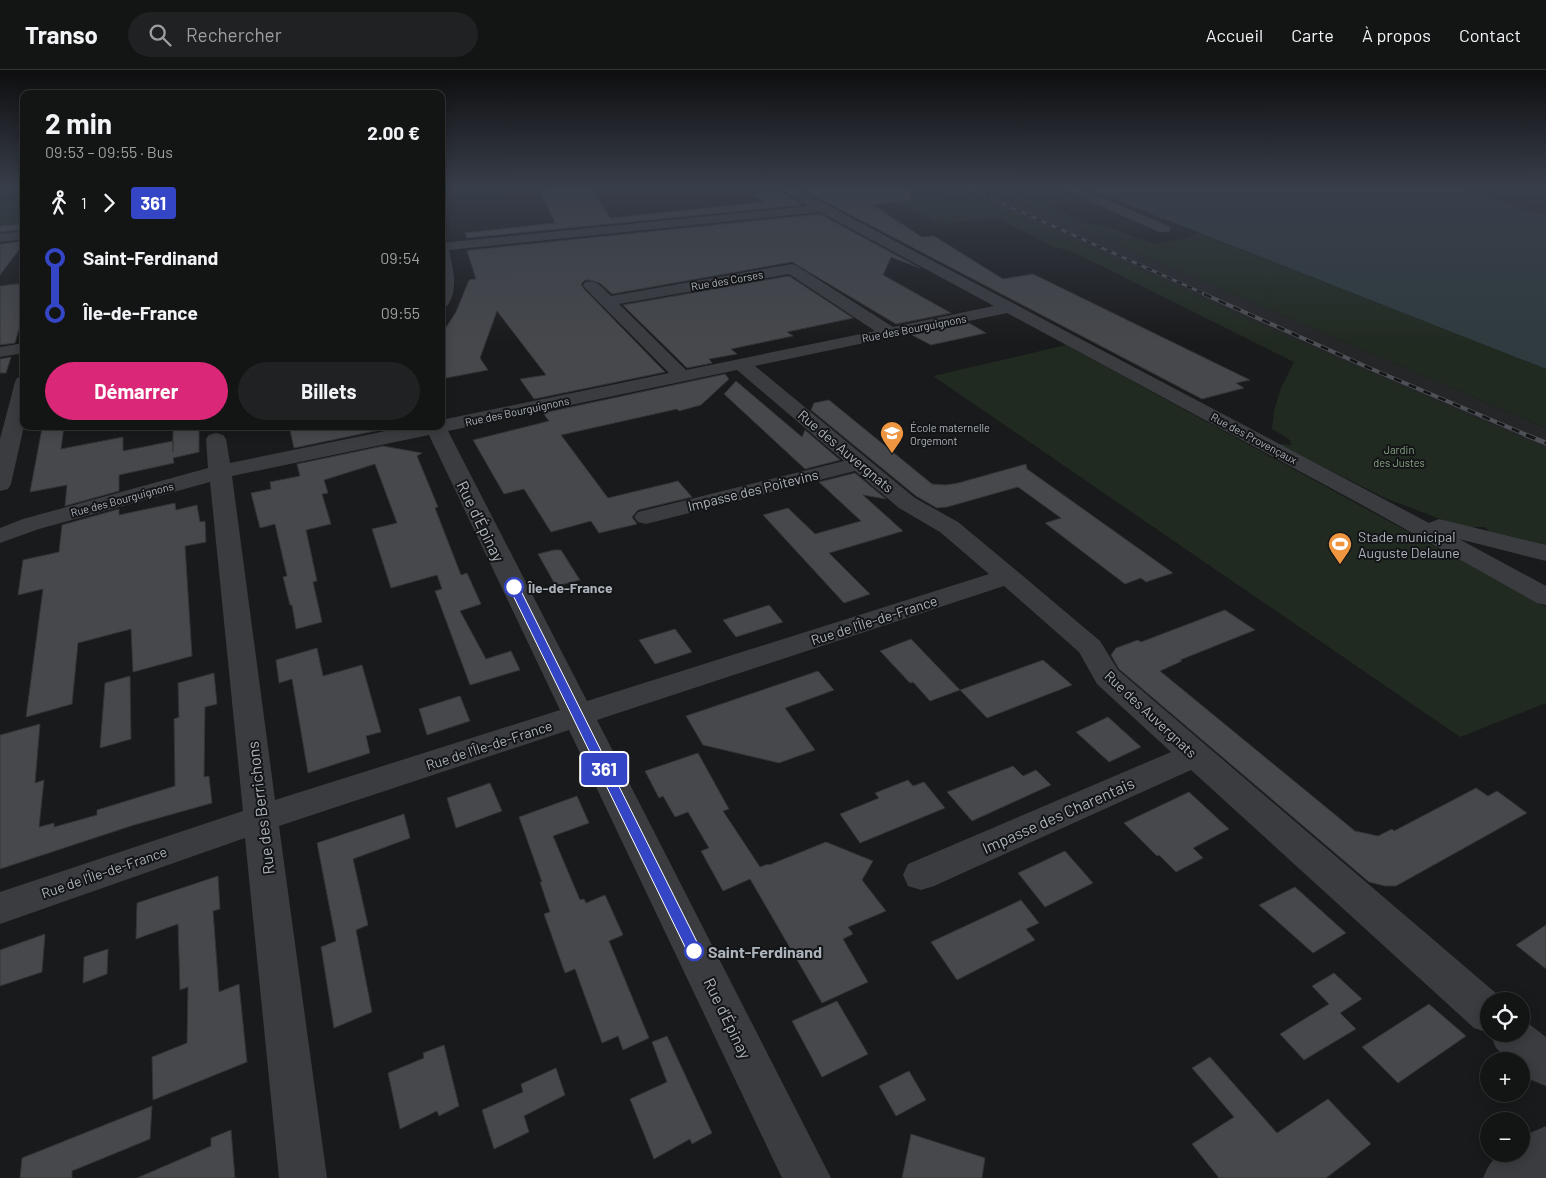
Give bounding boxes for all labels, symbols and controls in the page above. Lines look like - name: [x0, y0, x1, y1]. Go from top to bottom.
- search box: [128, 12, 478, 57]
- text: Transo: [25, 20, 98, 49]
- icon: search: [146, 21, 174, 49]
- text: Rechercher: [186, 23, 282, 46]
- text: Accueil: [1206, 24, 1263, 46]
- text: Carte: [1291, 24, 1334, 46]
- text: À propos: [1362, 24, 1431, 46]
- text: Contact: [1459, 24, 1521, 46]
- text: 2 min: [45, 106, 112, 140]
- text: 2.00 €: [367, 121, 420, 144]
- text: 09:53 – 09:55 · Bus: [45, 142, 173, 161]
- icon: walk: [45, 189, 73, 217]
- icon: forward: [95, 189, 123, 217]
- text: 361: [141, 192, 166, 214]
- text: 1: [81, 193, 87, 212]
- text: Saint-Ferdinand: [83, 246, 218, 269]
- text: 09:54: [380, 248, 420, 267]
- street label: Rue des Corses: [690, 267, 764, 293]
- text: Île-de-France: [83, 301, 198, 324]
- text: 09:55: [381, 303, 420, 322]
- street label: Rue des Bourguignons: [861, 311, 967, 345]
- button: Démarrer: [45, 362, 228, 420]
- button: Billets: [238, 362, 420, 420]
- street label: Rue des Bourguignons: [464, 394, 570, 428]
- street label: Rue des Auvergnats: [795, 406, 897, 496]
- street label: Rue des Provençaux: [1209, 410, 1299, 466]
- school or university icon: École maternelle Orgemont: [879, 420, 905, 454]
- place label: École maternelle Orgemont: [910, 421, 990, 447]
- park label: Jardin des Justes: [1373, 443, 1425, 469]
- street label: Impasse des Poitevins: [686, 465, 820, 514]
- street label: Rue d'Épinay: [453, 477, 509, 565]
- street label: Rue des Bourguignons: [69, 479, 175, 519]
- place label: Stade municipal Auguste Delaune: [1358, 528, 1460, 561]
- sports icon: Stade municipal Auguste Delaune: [1327, 531, 1353, 565]
- marker: Île-de-France: [504, 577, 524, 597]
- place label: Île-de-France: [527, 579, 613, 596]
- street label: Rue de l'Île-de-France: [809, 592, 939, 648]
- street label: Rue des Auvergnats: [1101, 667, 1201, 761]
- street label: Rue de l'Île-de-France: [424, 717, 554, 773]
- street label: Rue des Berrichons: [242, 740, 278, 876]
- line badge: 361: [575, 753, 633, 785]
- text: 361: [591, 758, 617, 780]
- street label: Impasse des Charentais: [979, 773, 1137, 857]
- street label: Rue de l'Île-de-France: [39, 842, 169, 902]
- marker: Saint-Ferdinand: [684, 941, 704, 961]
- place label: Saint-Ferdinand: [708, 942, 822, 961]
- street label: Rue d'Épinay: [700, 974, 756, 1062]
- map controls: [1480, 992, 1530, 1162]
- button: locate: [1480, 992, 1530, 1042]
- button: +: [1480, 1052, 1530, 1102]
- button: −: [1480, 1112, 1530, 1162]

